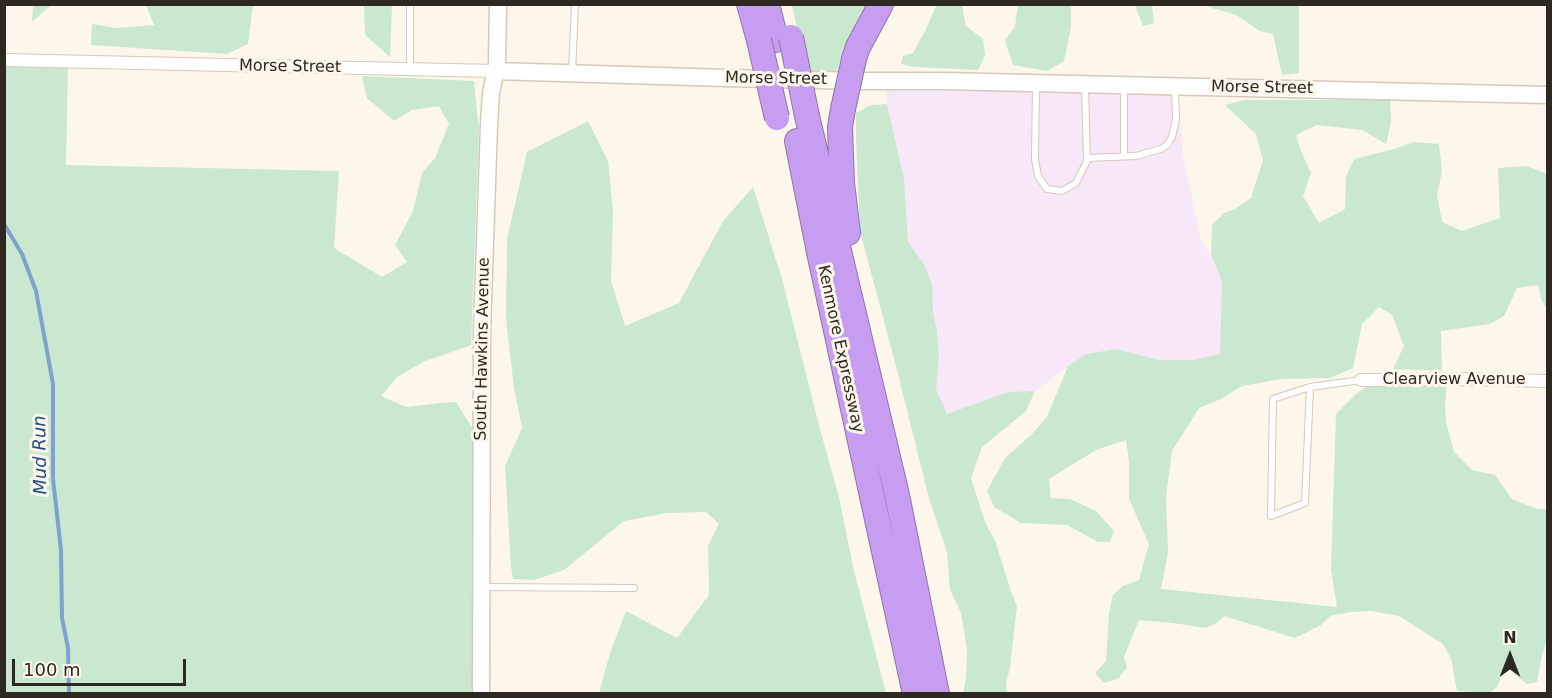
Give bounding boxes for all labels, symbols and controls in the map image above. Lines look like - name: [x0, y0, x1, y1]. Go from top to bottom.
- street label: Morse Street: [239, 57, 341, 77]
- street label: Morse Street: [725, 69, 827, 89]
- street label: Morse Street: [1211, 78, 1313, 98]
- street label: South Hawkins Avenue: [472, 257, 494, 441]
- street label: Kenmore Expressway: [813, 263, 867, 435]
- street label: Clearview Avenue: [1382, 370, 1526, 390]
- water label: Mud Run: [30, 415, 52, 495]
- north arrow: [1480, 626, 1540, 686]
- text: N: [1503, 628, 1517, 647]
- scale bar: [15, 647, 189, 685]
- text: 100 m: [23, 659, 81, 680]

